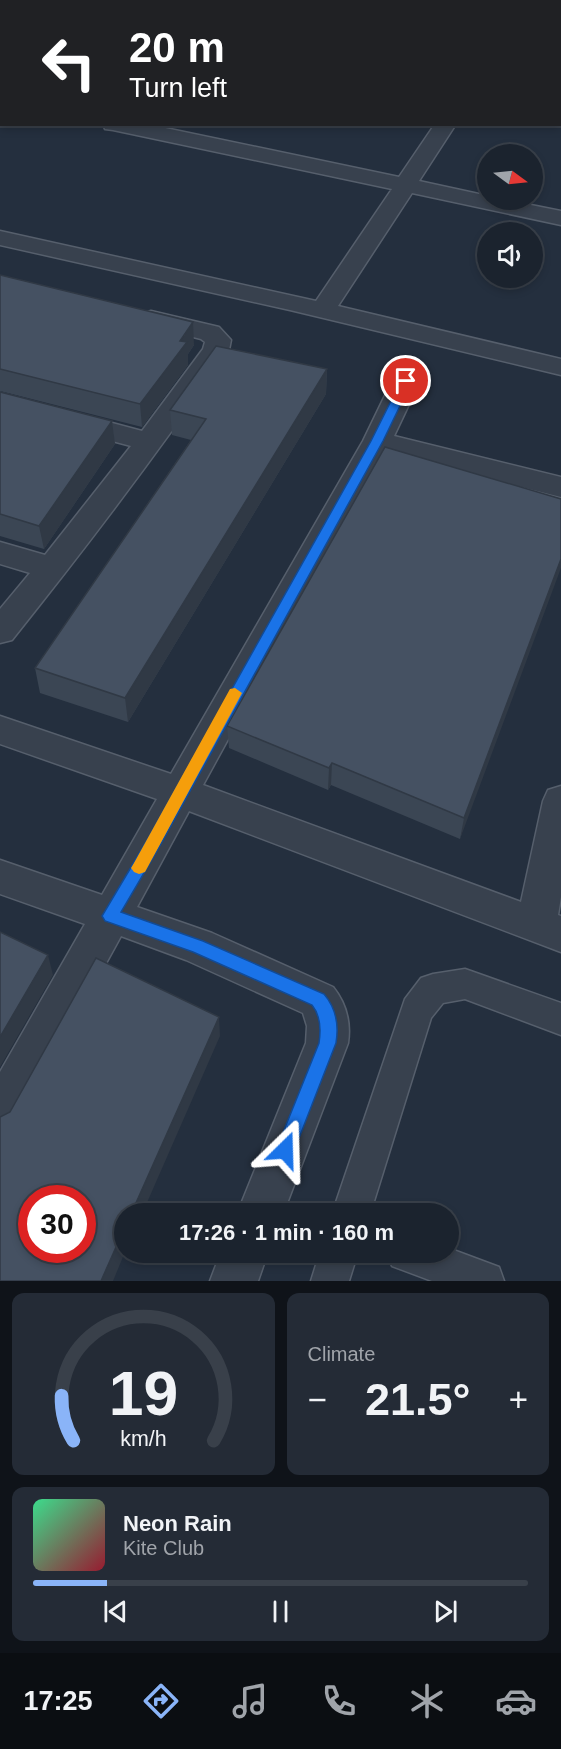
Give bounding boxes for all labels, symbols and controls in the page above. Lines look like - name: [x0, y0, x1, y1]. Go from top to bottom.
- icon: left: [30, 24, 108, 102]
- text: 20 m: [129, 24, 225, 71]
- text: Turn left: [129, 73, 227, 103]
- north arrow: [477, 144, 543, 210]
- map controls: [477, 144, 543, 288]
- button: sound: [477, 222, 543, 288]
- pin: [380, 355, 431, 406]
- icon: arrive: [389, 364, 422, 397]
- position arrow: [253, 1118, 317, 1182]
- speed limit sign: 30: [18, 1185, 96, 1263]
- text: 17:26 · 1 min · 160 m: [179, 1220, 394, 1245]
- text: Climate: [308, 1343, 375, 1365]
- text: 19: [109, 1359, 178, 1428]
- text: 21.5°: [365, 1374, 471, 1425]
- text: −: [308, 1381, 327, 1418]
- text: +: [509, 1381, 528, 1418]
- text: km/h: [120, 1427, 166, 1451]
- text: Neon Rain: [123, 1511, 232, 1536]
- text: Kite Club: [123, 1537, 204, 1559]
- icon: previous: [99, 1595, 132, 1628]
- icon: pause: [264, 1595, 297, 1628]
- icon: next: [429, 1595, 462, 1628]
- icon: directions: [140, 1680, 182, 1722]
- icon: music: [229, 1680, 271, 1722]
- icon: phone: [318, 1680, 360, 1722]
- icon: climate: [406, 1680, 448, 1722]
- icon: car: [495, 1680, 537, 1722]
- text: 17:25: [23, 1686, 93, 1716]

